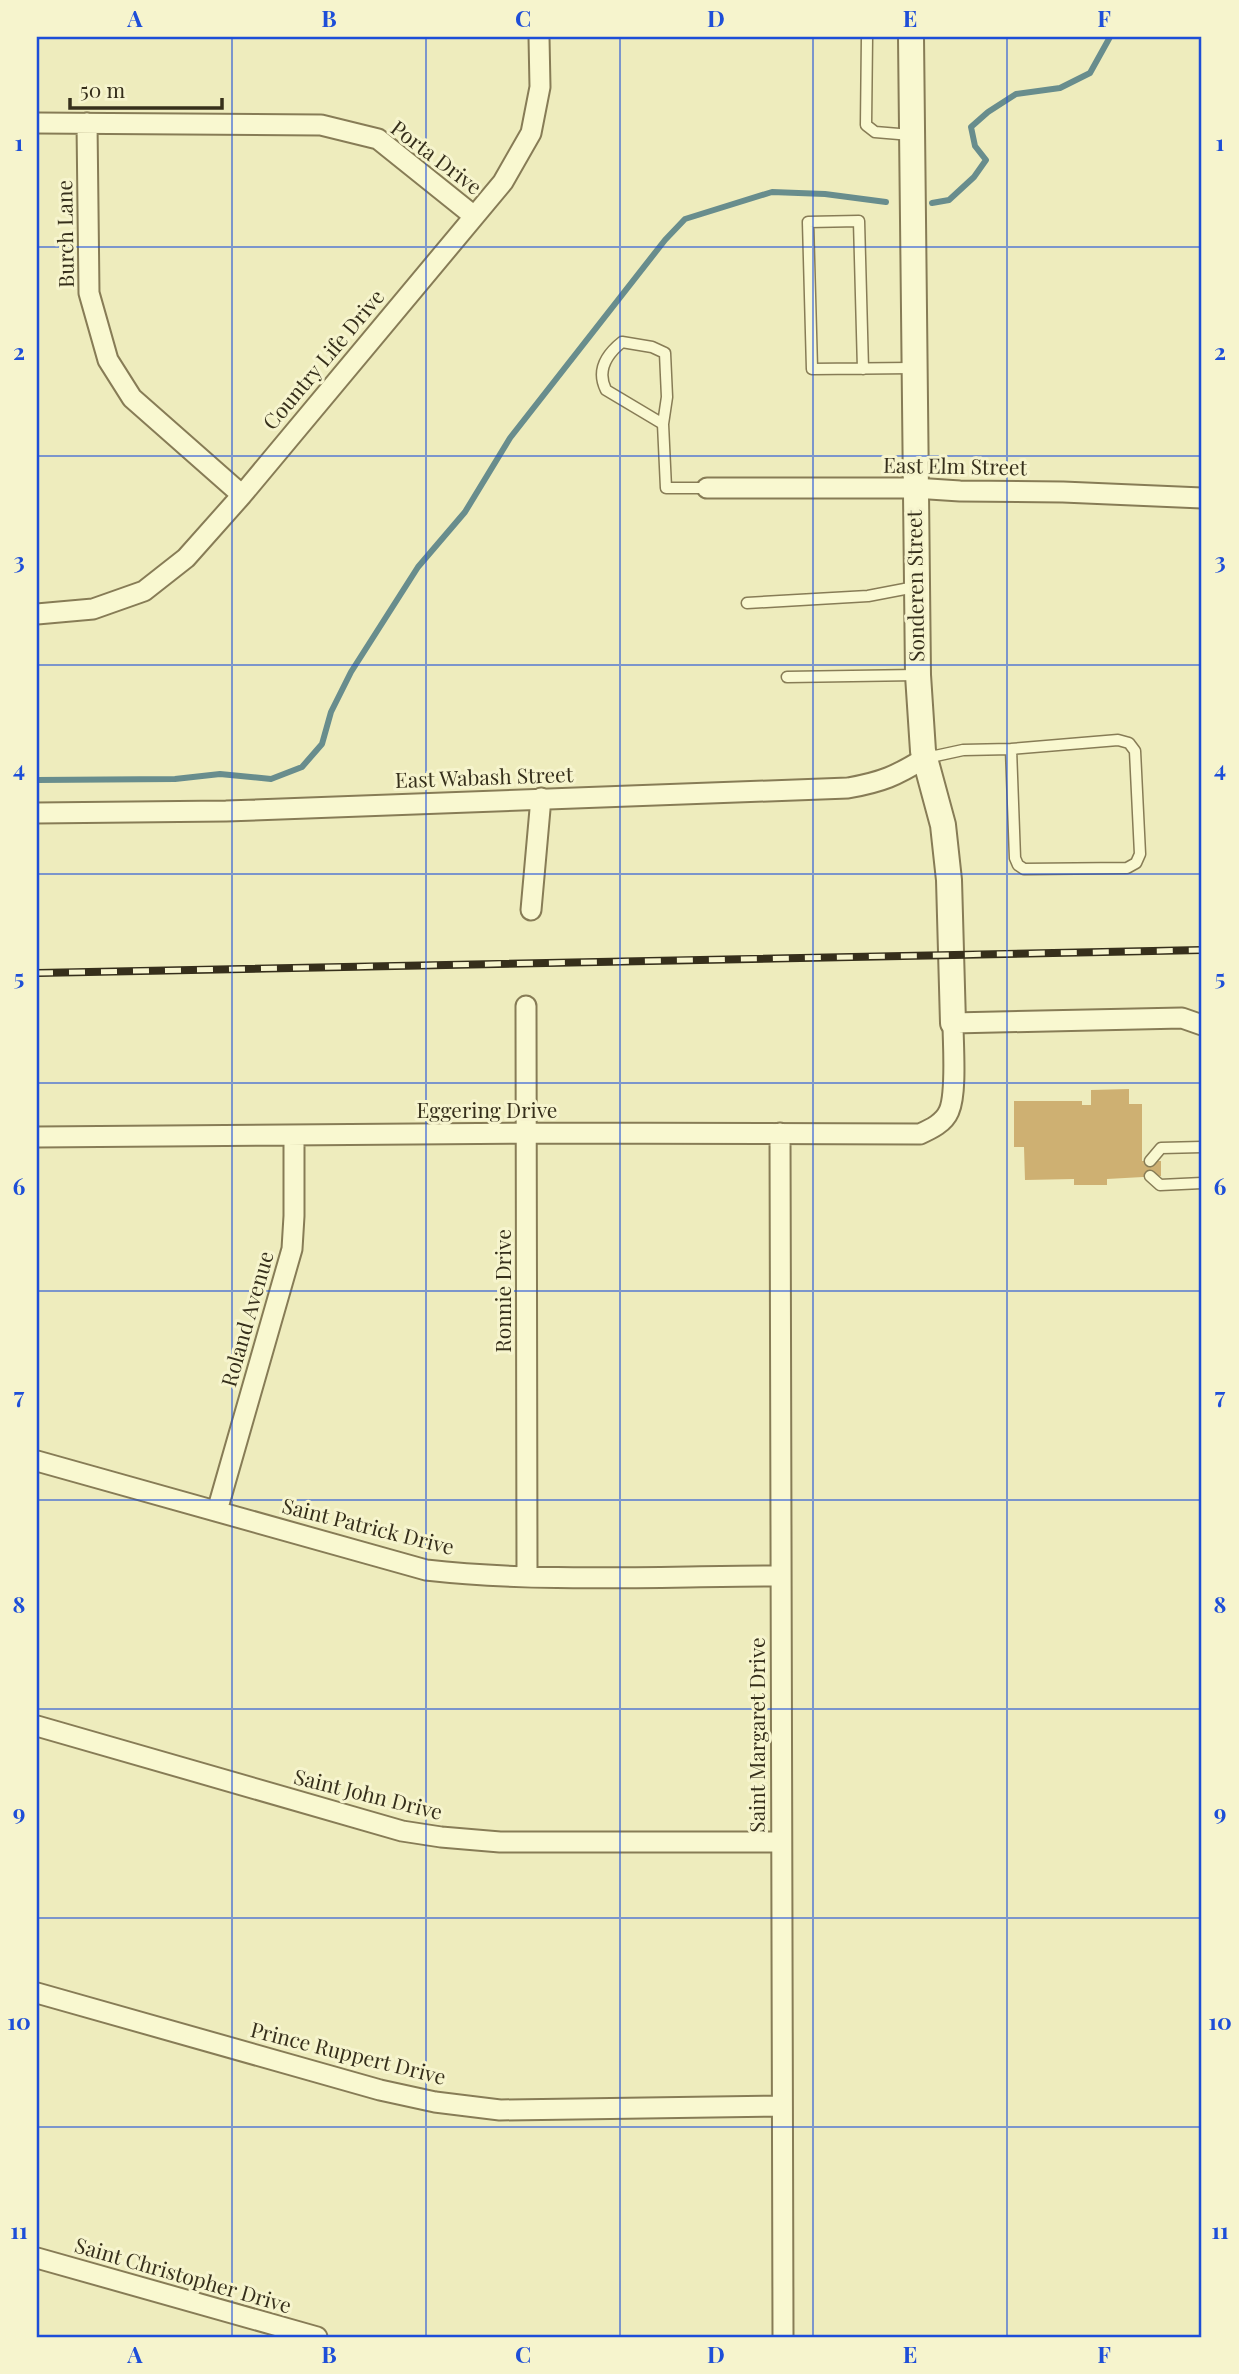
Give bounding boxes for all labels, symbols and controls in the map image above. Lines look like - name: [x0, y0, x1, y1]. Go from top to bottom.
- text: A: [126, 2, 143, 33]
- text: B: [321, 2, 337, 33]
- text: C: [515, 2, 531, 33]
- text: D: [707, 2, 725, 33]
- text: E: [903, 2, 917, 33]
- text: F: [1097, 2, 1111, 33]
- scale bar: [70, 66, 222, 110]
- text: 50 m: [80, 75, 126, 103]
- street label: Porta Drive: [386, 113, 488, 200]
- text: 1: [15, 126, 24, 157]
- text: 1: [1216, 126, 1225, 157]
- street label: Burch Lane: [49, 180, 79, 288]
- street label: Country Life Drive: [255, 283, 389, 435]
- text: 2: [13, 335, 25, 366]
- text: 2: [1214, 335, 1226, 366]
- street label: East Elm Street: [883, 450, 1028, 480]
- street label: Sonderen Street: [899, 509, 929, 662]
- text: 3: [13, 544, 25, 575]
- text: 3: [1214, 544, 1226, 575]
- text: 4: [13, 752, 25, 783]
- text: 4: [1214, 752, 1226, 783]
- street label: East Wabash Street: [394, 759, 574, 793]
- text: 5: [14, 961, 24, 992]
- text: 5: [1215, 961, 1225, 992]
- street label: Eggering Drive: [417, 1095, 557, 1123]
- text: 6: [13, 1170, 26, 1201]
- text: 6: [1214, 1170, 1227, 1201]
- street label: Ronnie Drive: [488, 1229, 516, 1353]
- street label: Roland Avenue: [213, 1247, 279, 1390]
- text: 7: [14, 1379, 25, 1410]
- text: 7: [1215, 1379, 1226, 1410]
- street label: Saint Patrick Drive: [279, 1490, 457, 1560]
- text: 8: [13, 1588, 25, 1619]
- text: 8: [1214, 1588, 1226, 1619]
- street label: Saint Margaret Drive: [742, 1637, 770, 1833]
- street label: Saint John Drive: [291, 1761, 446, 1825]
- text: 9: [13, 1796, 25, 1827]
- text: 9: [1214, 1796, 1226, 1827]
- text: 10: [7, 2005, 31, 2036]
- text: 10: [1208, 2005, 1232, 2036]
- street label: Prince Ruppert Drive: [248, 2014, 449, 2090]
- text: 11: [10, 2214, 28, 2245]
- text: 11: [1211, 2214, 1229, 2245]
- street label: Saint Christopher Drive: [72, 2230, 295, 2318]
- text: A: [126, 2338, 143, 2369]
- text: B: [321, 2338, 337, 2369]
- text: C: [515, 2338, 531, 2369]
- text: D: [707, 2338, 725, 2369]
- text: E: [903, 2338, 917, 2369]
- text: F: [1097, 2338, 1111, 2369]

